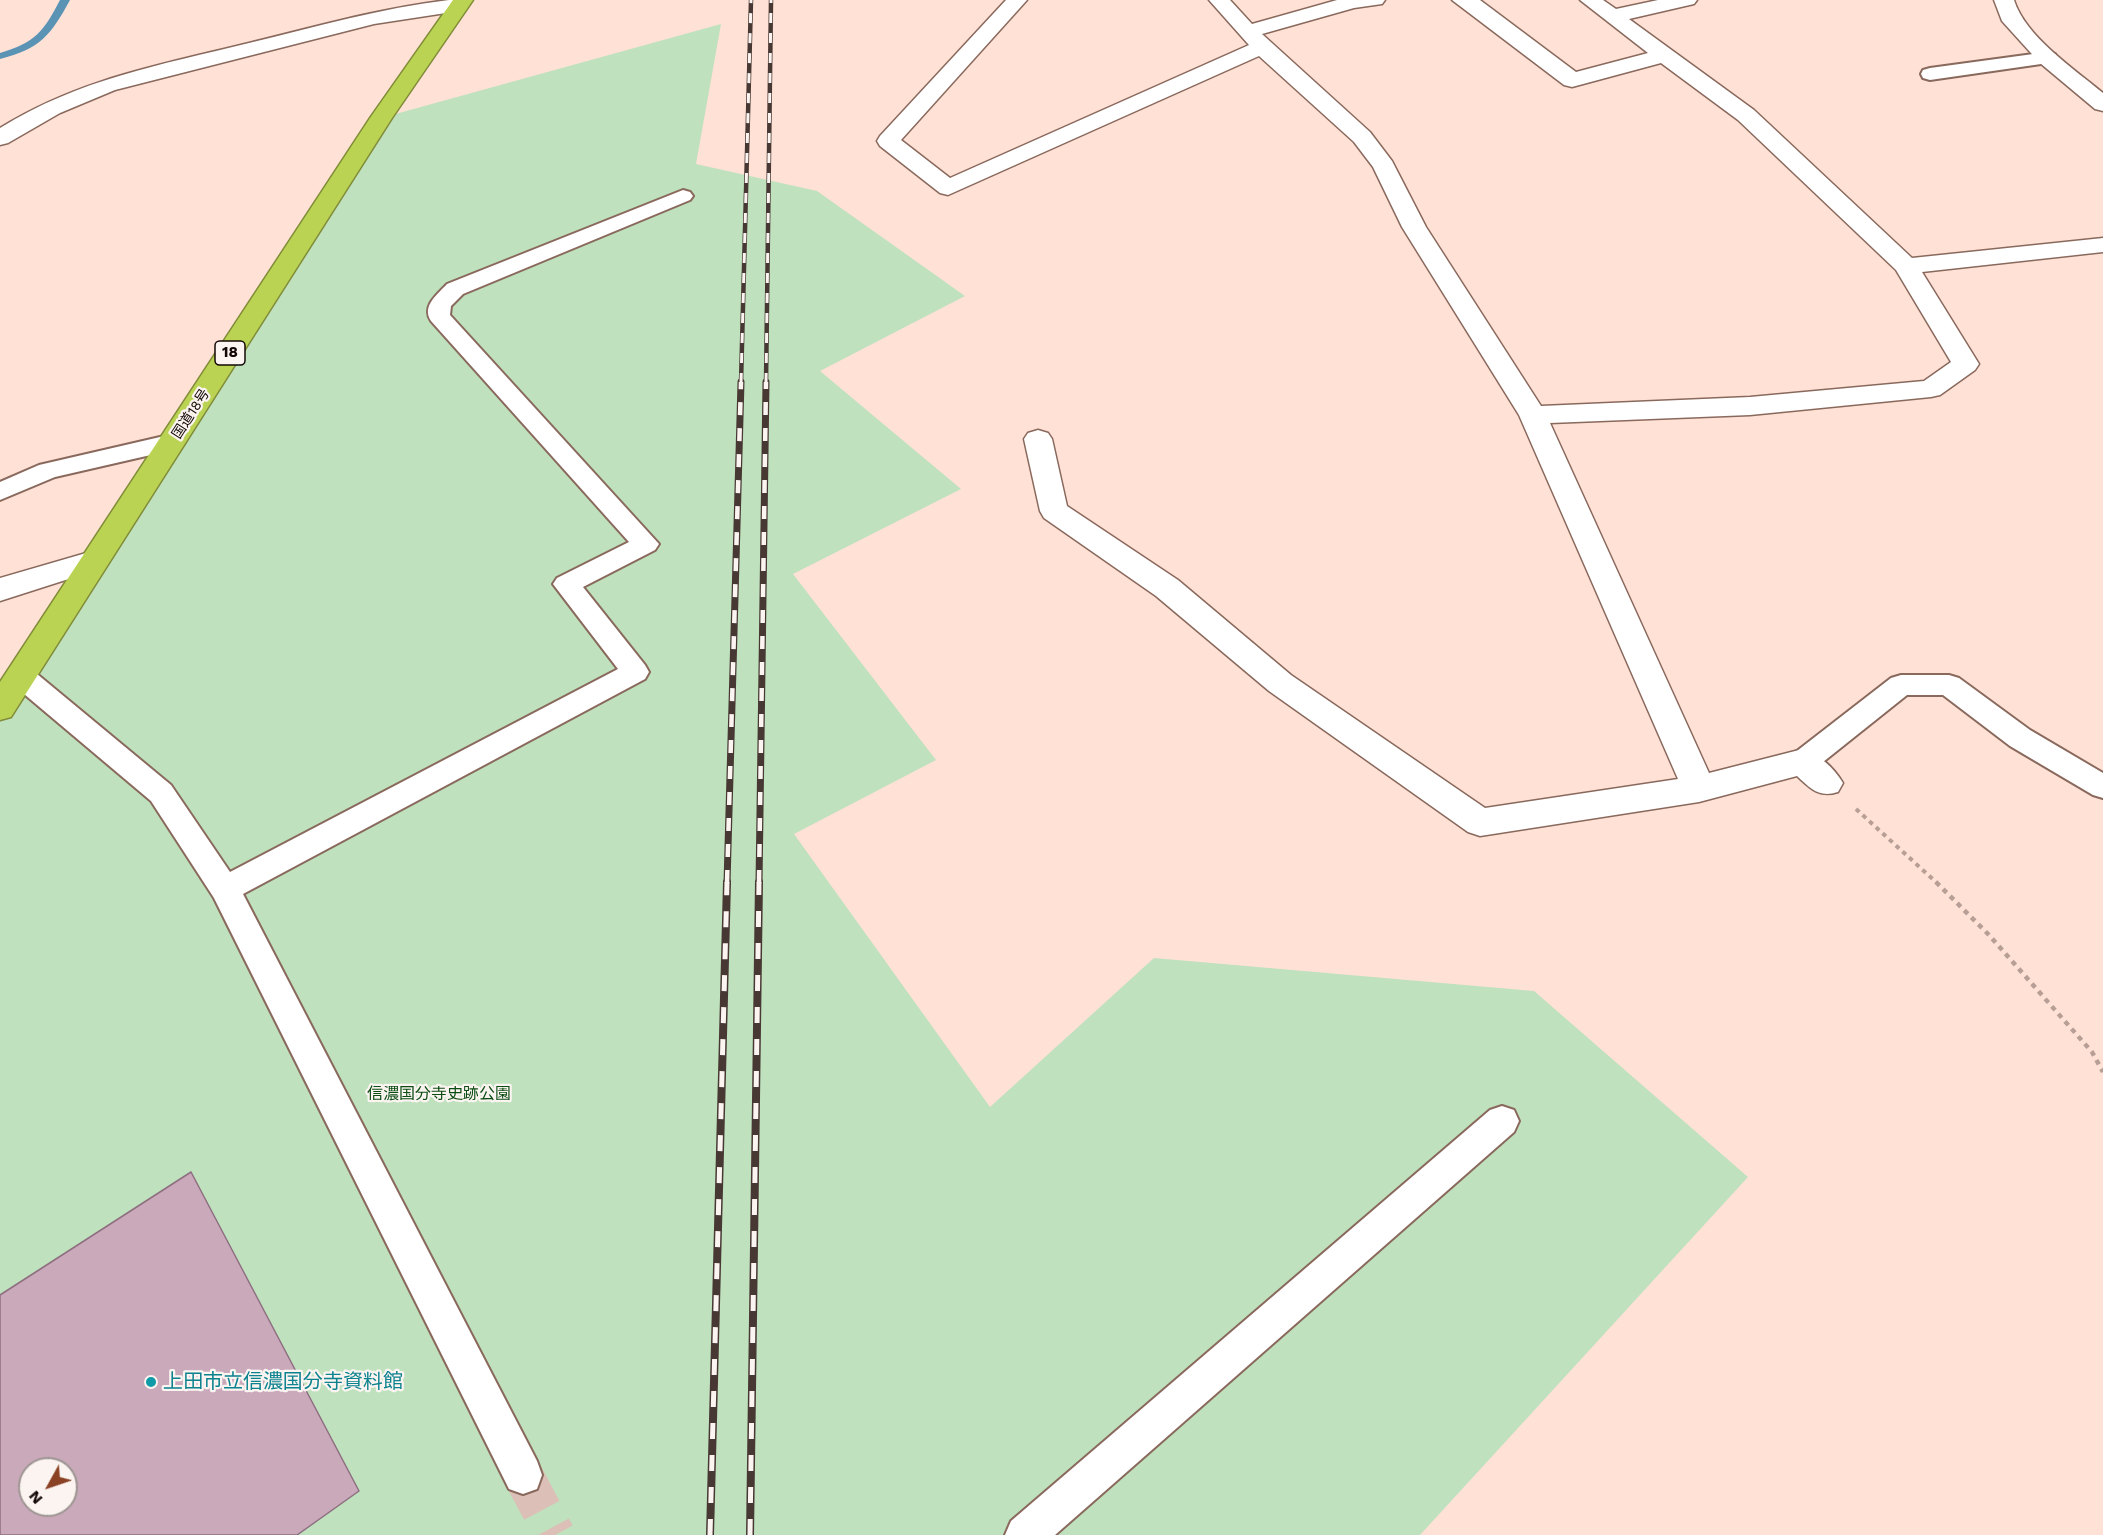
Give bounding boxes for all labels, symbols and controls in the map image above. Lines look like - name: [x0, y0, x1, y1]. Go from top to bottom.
- road number: 18: [215, 341, 245, 365]
- street label: 国道18号: [169, 386, 213, 442]
- park label: 信濃国分寺史跡公園: [367, 1084, 511, 1104]
- place label: 上田市立信濃国分寺資料館: [163, 1370, 403, 1394]
- marker: 上田市立信濃国分寺資料館: [144, 1375, 158, 1389]
- north arrow: [18, 1457, 78, 1517]
- text: N: [24, 1487, 46, 1508]

